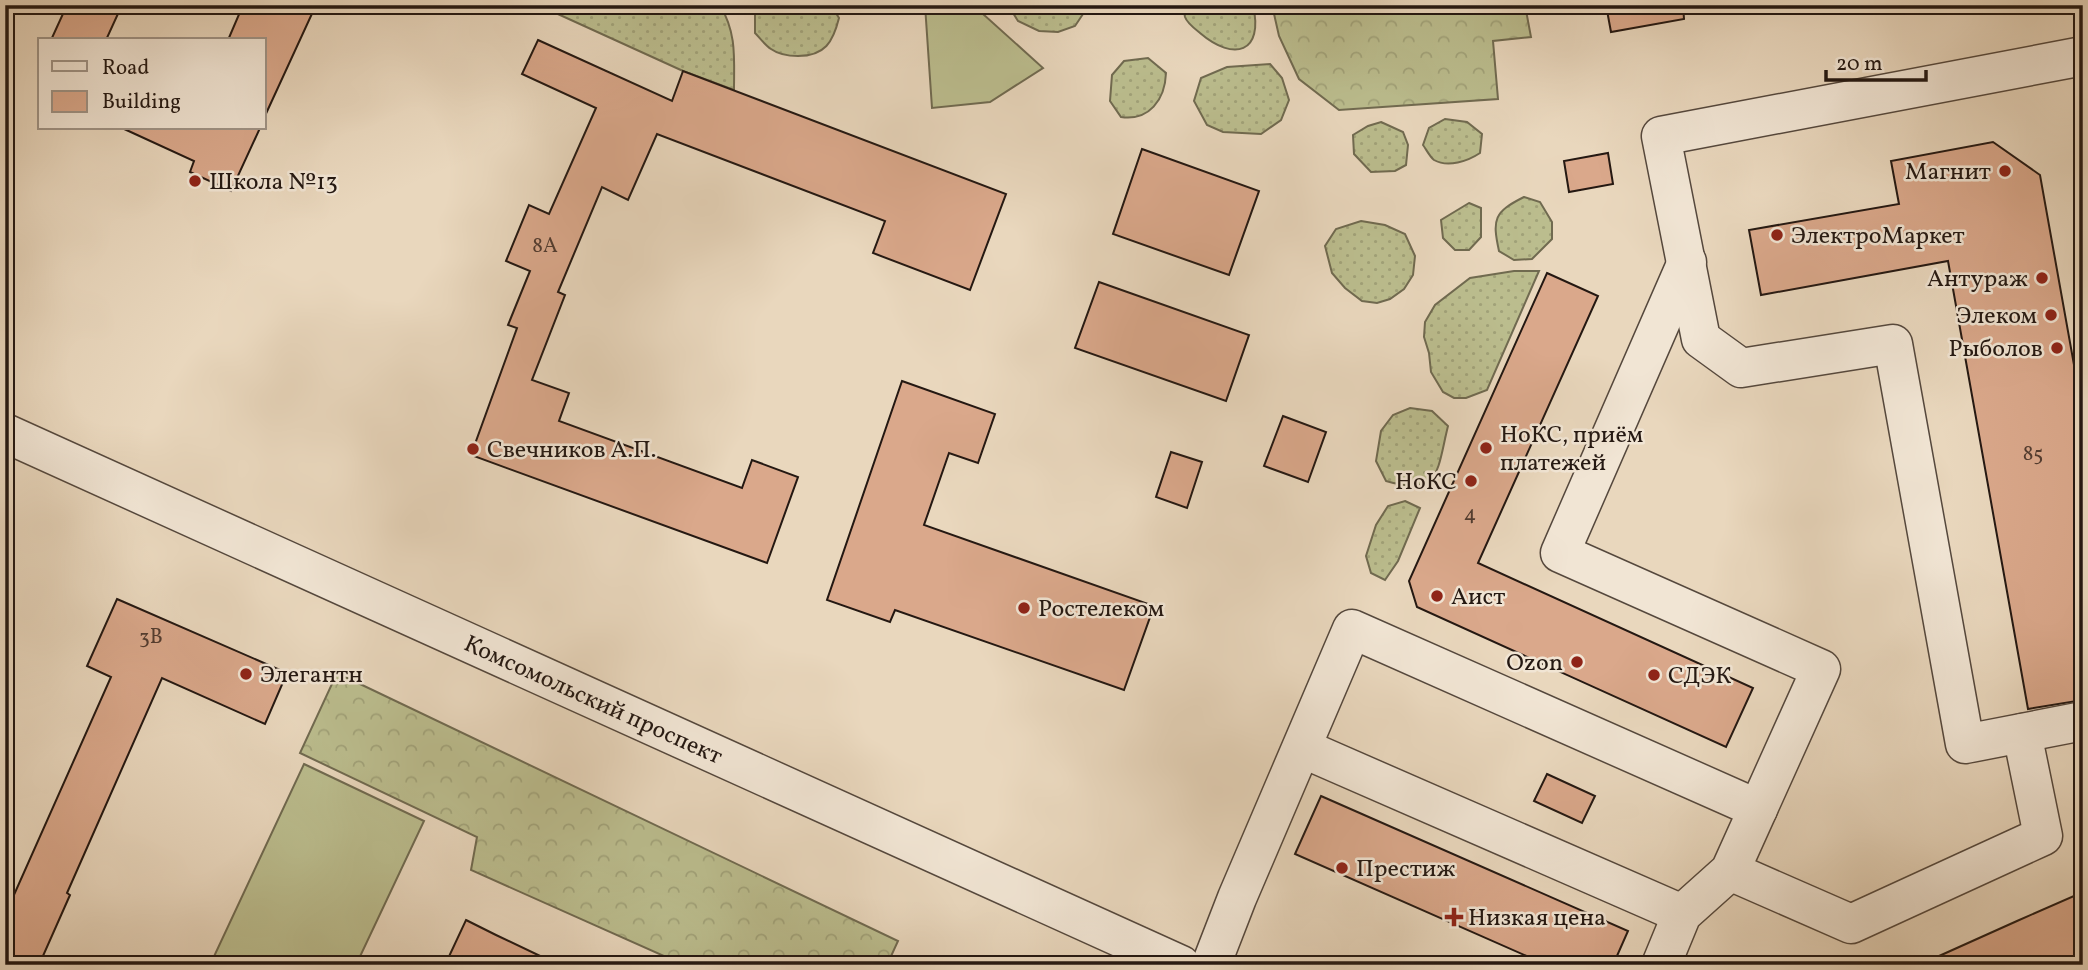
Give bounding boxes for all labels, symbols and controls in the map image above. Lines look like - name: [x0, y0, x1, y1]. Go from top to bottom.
- legend: [38, 38, 266, 130]
- scale bar: [1826, 38, 1925, 82]
- text: 20 m: [1836, 50, 1882, 79]
- text: Road: [102, 54, 149, 83]
- text: Building: [102, 88, 181, 117]
- place label: Магнит: [1905, 156, 1991, 190]
- marker: Магнит: [1997, 163, 2013, 179]
- place label: Школа №13: [209, 166, 338, 200]
- marker: Школа №13: [187, 173, 203, 189]
- place label: ЭлектроМаркет: [1791, 220, 1965, 254]
- marker: ЭлектроМаркет: [1769, 227, 1785, 243]
- house number: 8А: [532, 232, 558, 261]
- place label: Антураж: [1927, 263, 2028, 297]
- marker: Антураж: [2034, 270, 2050, 286]
- place label: Элеком: [1957, 300, 2037, 334]
- marker: Элеком: [2043, 307, 2059, 323]
- place label: Рыболов: [1949, 333, 2043, 367]
- marker: Рыболов: [2049, 340, 2065, 356]
- place label: НоКС, приём платежей: [1500, 419, 1643, 481]
- place label: Свечников А.П.: [487, 434, 657, 468]
- marker: НоКС, приём платежей: [1478, 440, 1494, 456]
- house number: 85: [2023, 440, 2043, 469]
- marker: Свечников А.П.: [465, 441, 481, 457]
- place label: НоКС: [1395, 466, 1457, 500]
- marker: НоКС: [1463, 473, 1479, 489]
- house number: 4: [1464, 500, 1476, 529]
- place label: Аист: [1451, 581, 1505, 615]
- marker: Аист: [1429, 588, 1445, 604]
- place label: Ростелеком: [1038, 593, 1164, 627]
- marker: Ростелеком: [1016, 600, 1032, 616]
- house number: 3В: [139, 623, 163, 652]
- street label: Комсомольский проспект: [458, 628, 727, 774]
- place label: Ozon: [1506, 647, 1563, 681]
- marker: Ozon: [1569, 654, 1585, 670]
- place label: Элегантн: [260, 659, 363, 693]
- place label: СДЭК: [1668, 660, 1732, 694]
- marker: Элегантн: [238, 666, 254, 682]
- marker: СДЭК: [1646, 667, 1662, 683]
- place label: Престиж: [1356, 853, 1456, 887]
- marker: Престиж: [1334, 860, 1350, 876]
- place label: Низкая цена: [1468, 902, 1606, 936]
- marker: Низкая цена: [1446, 909, 1462, 925]

